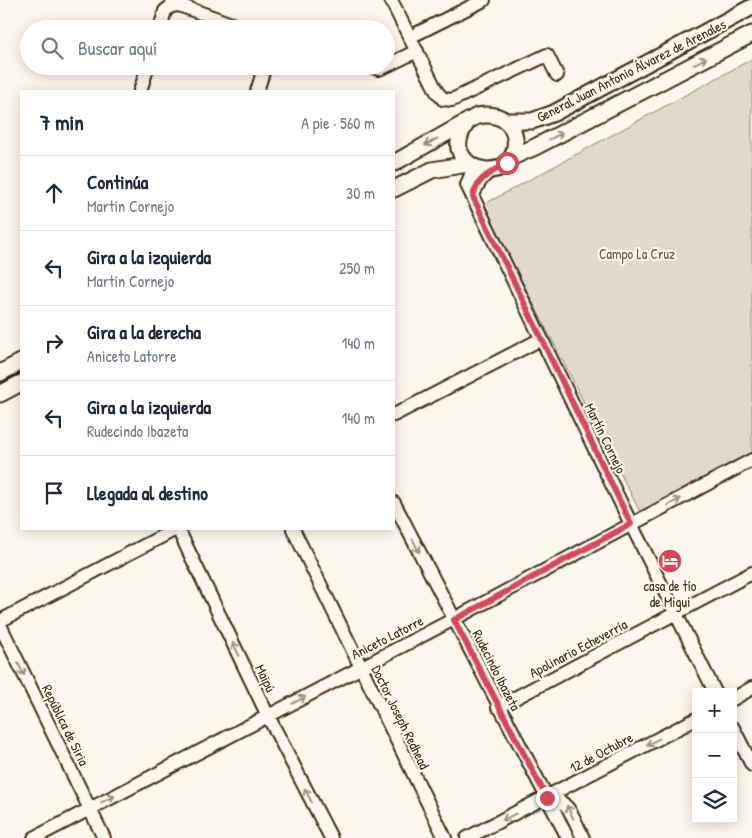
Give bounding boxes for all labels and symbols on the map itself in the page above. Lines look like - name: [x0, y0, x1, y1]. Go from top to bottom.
- street label: General Juan Antonio Álvarez de Arenales: [533, 14, 729, 126]
- one-way arrow: [693, 56, 708, 66]
- one-way arrow: [548, 131, 563, 140]
- one-way arrow: [424, 138, 438, 148]
- route start: [496, 152, 519, 175]
- park label: Campo La Cruz: [599, 244, 675, 264]
- street label: Martín Cornejo: [580, 400, 631, 477]
- one-way arrow: [666, 497, 681, 506]
- one-way arrow: [412, 538, 421, 553]
- hotel icon: casa de tío de Migui: [657, 548, 683, 574]
- place label: casa de tío de Migui: [644, 576, 697, 612]
- street label: Aniceto Latorre: [348, 611, 427, 663]
- street label: Apolinario Echeverría: [526, 614, 631, 683]
- street label: Rudecindo Ibazeta: [468, 626, 526, 714]
- one-way arrow: [231, 642, 240, 657]
- one-way arrow: [17, 661, 27, 676]
- street label: Maipú: [250, 661, 281, 696]
- street label: Doctor Joseph Redhead: [367, 662, 435, 773]
- street label: República de Siria: [37, 681, 94, 770]
- one-way arrow: [291, 695, 306, 704]
- street label: 12 de Octubre: [566, 727, 637, 777]
- one-way arrow: [645, 737, 660, 747]
- one-way arrow: [303, 787, 313, 802]
- route end: [536, 787, 559, 810]
- one-way arrow: [100, 794, 115, 803]
- one-way arrow: [565, 805, 574, 820]
- one-way arrow: [502, 813, 517, 822]

